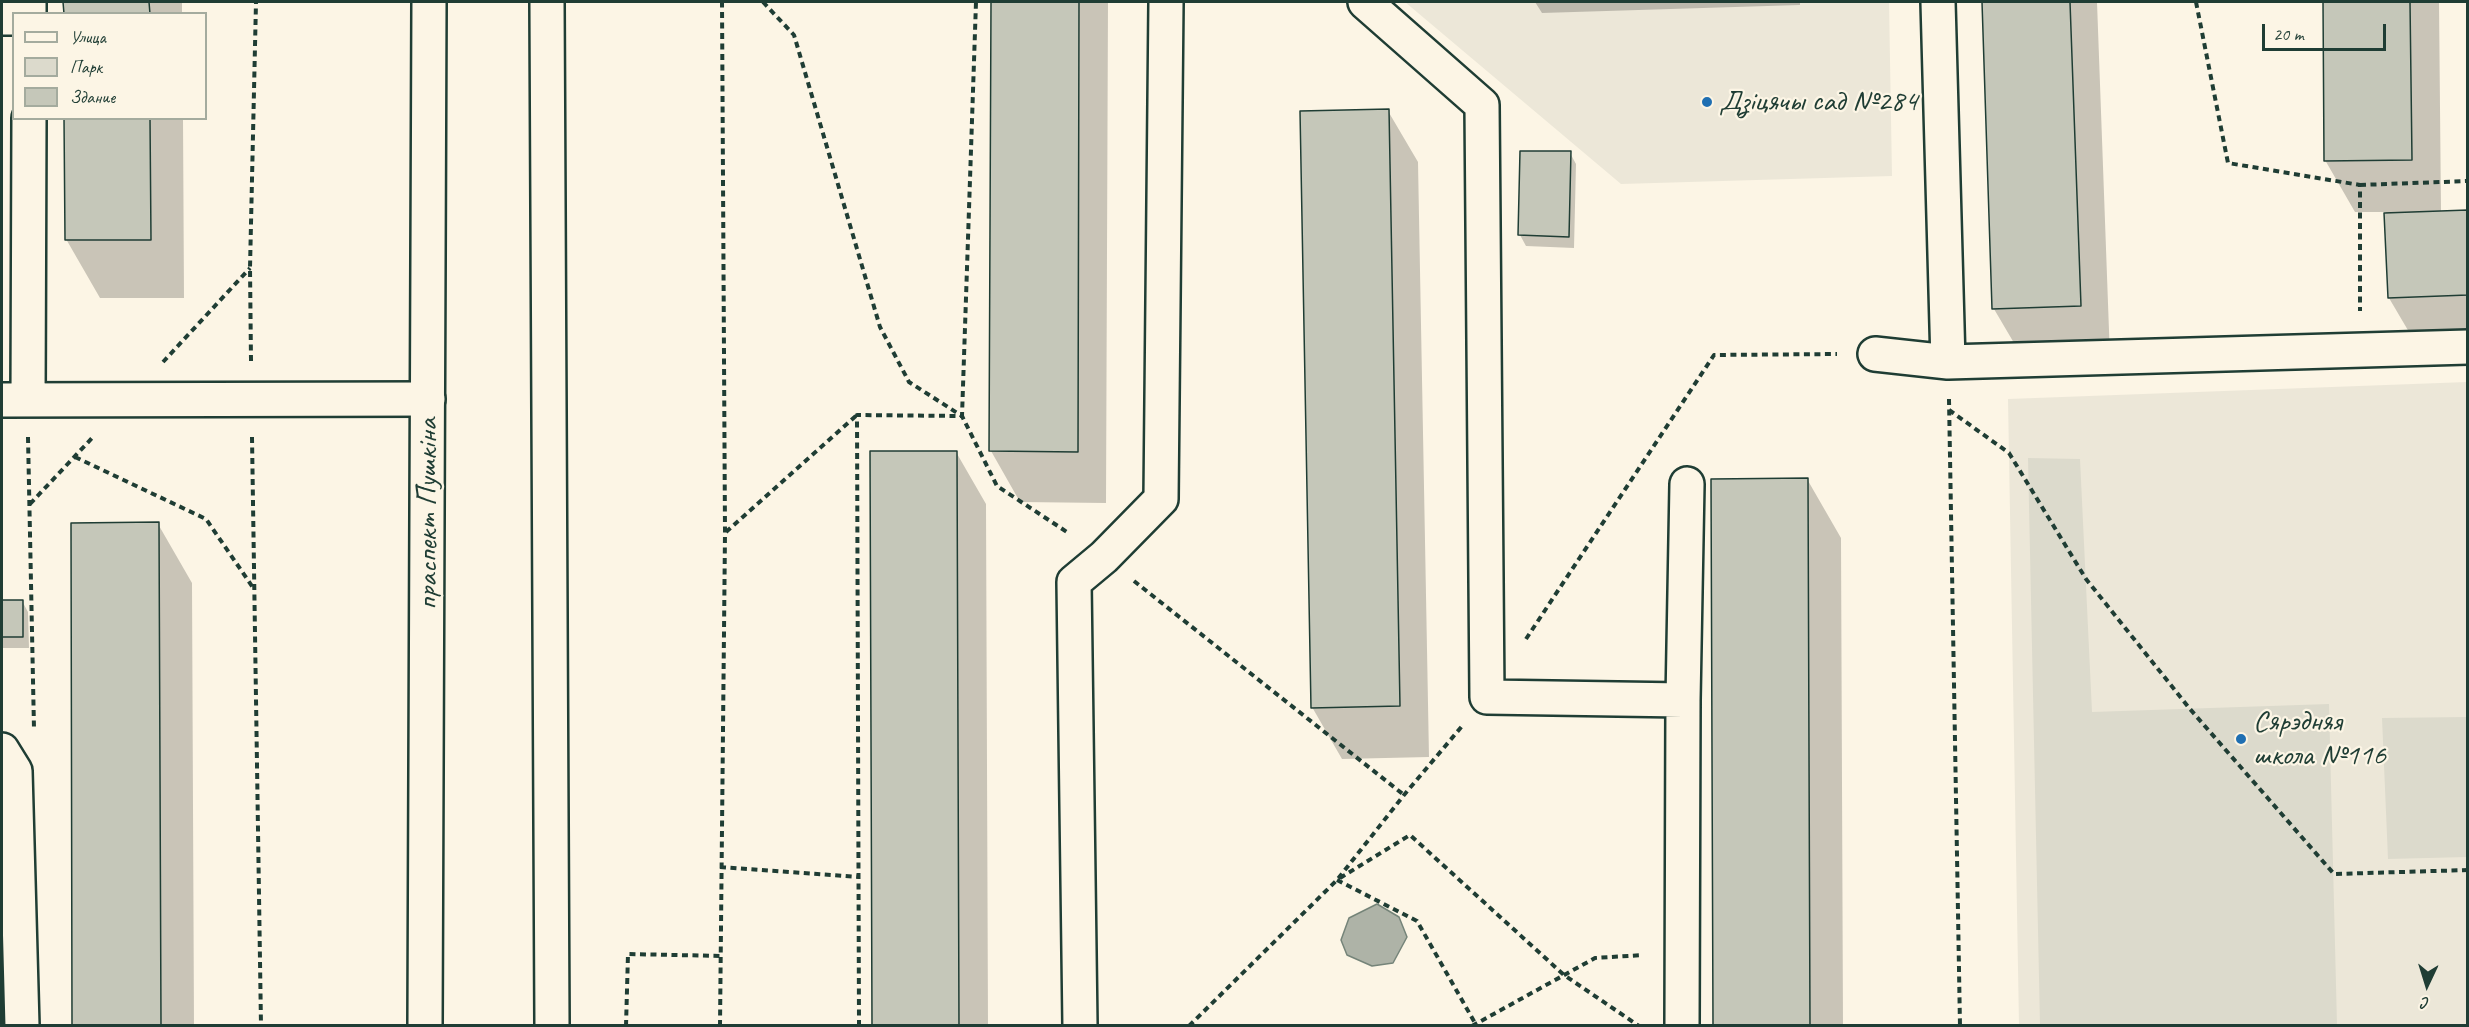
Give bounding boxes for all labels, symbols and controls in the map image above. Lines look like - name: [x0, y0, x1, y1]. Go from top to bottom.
- legend: [12, 12, 207, 120]
- scale bar: [2265, 12, 2390, 50]
- text: 20 m: [2273, 23, 2304, 45]
- text: Улица: [70, 26, 106, 48]
- text: Парк: [70, 56, 102, 78]
- place label: Дзіцячы сад №284: [1719, 84, 1917, 120]
- text: Здание: [70, 86, 115, 108]
- marker: Дзіцячы сад №284: [1700, 95, 1714, 109]
- street label: праспект Пушкіна: [410, 418, 446, 610]
- place label: Сярэдняя школа №116: [2253, 704, 2386, 774]
- marker: Сярэдняя школа №116: [2234, 732, 2248, 746]
- north arrow: [2397, 955, 2457, 1015]
- text: С: [2421, 993, 2430, 1013]

